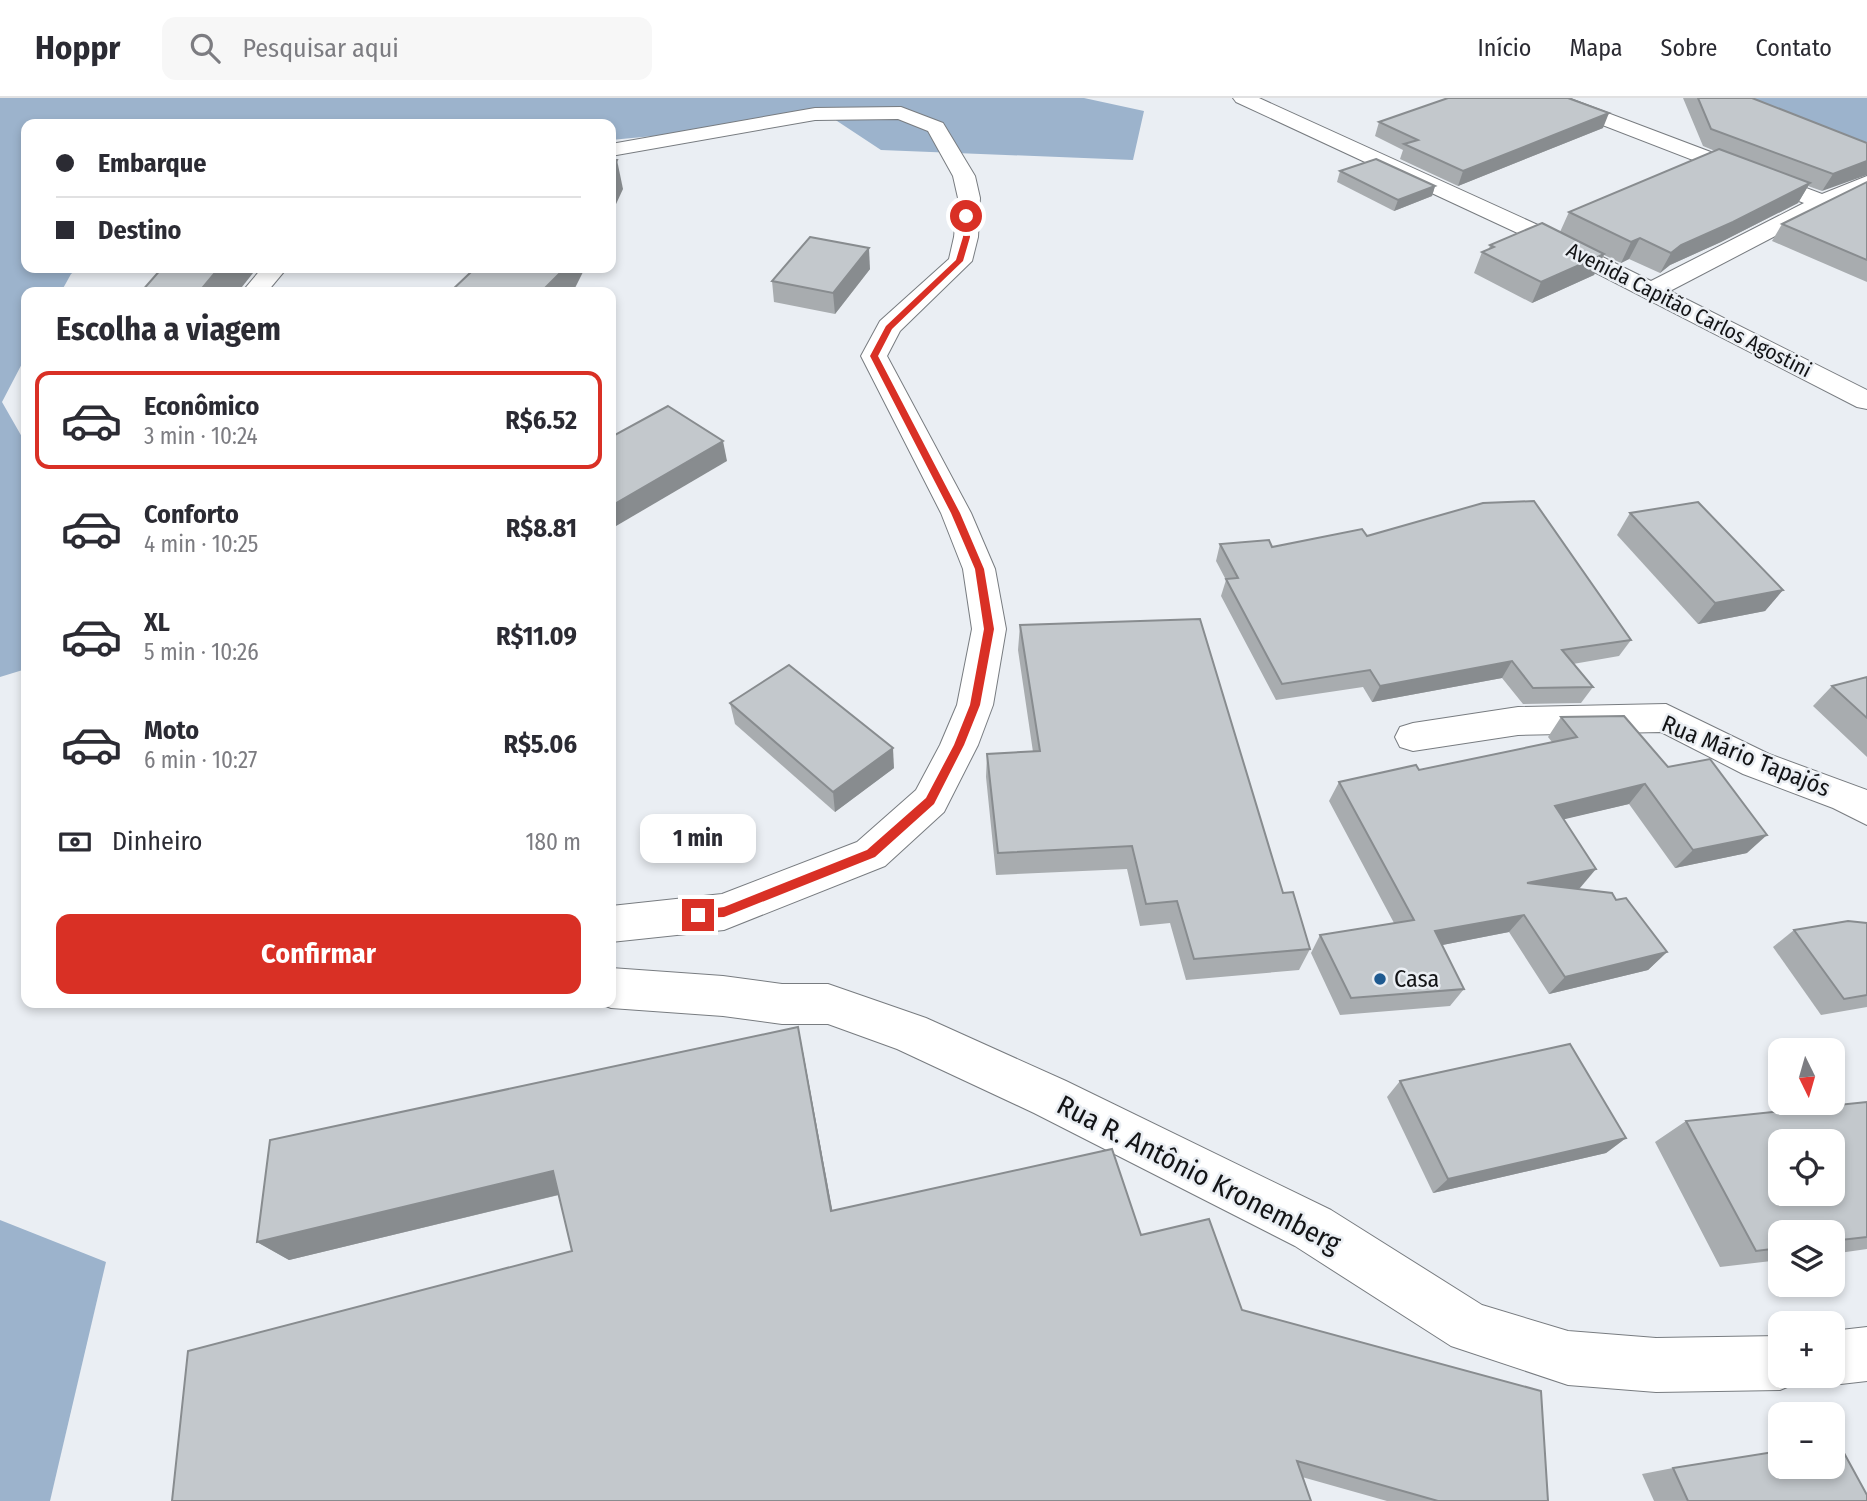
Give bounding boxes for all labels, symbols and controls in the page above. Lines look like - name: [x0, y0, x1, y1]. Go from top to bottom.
- search box: [162, 17, 652, 80]
- text: Hoppr: [35, 28, 120, 68]
- icon: search: [186, 29, 224, 67]
- text: Pesquisar aqui: [242, 33, 399, 64]
- text: Início: [1478, 34, 1531, 62]
- text: Mapa: [1569, 34, 1623, 62]
- text: Sobre: [1661, 34, 1717, 62]
- text: Contato: [1755, 34, 1832, 62]
- text: Embarque: [98, 148, 206, 179]
- route start: [950, 200, 982, 232]
- text: Destino: [98, 215, 181, 246]
- street label: Avenida Capitão Carlos Agostini: [1562, 237, 1816, 383]
- text: Escolha a viagem: [56, 310, 281, 348]
- icon: car: [60, 389, 123, 452]
- text: Econômico: [144, 391, 259, 422]
- text: R$6.52: [505, 405, 577, 436]
- text: 3 min · 10:24: [144, 422, 258, 450]
- icon: car: [60, 497, 123, 560]
- text: Conforto: [144, 499, 239, 530]
- text: R$8.81: [506, 513, 577, 544]
- text: 4 min · 10:25: [144, 530, 258, 558]
- icon: car: [60, 605, 123, 668]
- text: XL: [144, 607, 170, 638]
- text: R$11.09: [496, 621, 577, 652]
- text: 5 min · 10:26: [144, 638, 259, 666]
- street label: Rua Mário Tapajós: [1658, 709, 1834, 803]
- icon: car: [60, 713, 123, 776]
- text: Moto: [144, 715, 199, 746]
- text: R$5.06: [504, 729, 577, 760]
- text: 6 min · 10:27: [144, 746, 257, 774]
- callout: 1 min: [640, 814, 756, 862]
- icon: cash: [56, 823, 94, 861]
- text: 1 min: [673, 824, 723, 852]
- text: Dinheiro: [112, 826, 202, 857]
- text: 180 m: [525, 828, 581, 856]
- route end: [682, 899, 714, 931]
- button: Confirmar: [56, 914, 581, 994]
- place label: Casa: [1394, 965, 1439, 993]
- marker: Casa: [1372, 971, 1388, 987]
- north arrow: [1768, 1038, 1844, 1115]
- map controls: [1768, 1038, 1845, 1479]
- street label: Rua R. Antônio Kronemberg: [1052, 1088, 1347, 1260]
- button: locate: [1768, 1129, 1845, 1206]
- button: layers: [1768, 1220, 1845, 1297]
- button: +: [1768, 1311, 1845, 1388]
- button: −: [1768, 1402, 1845, 1479]

